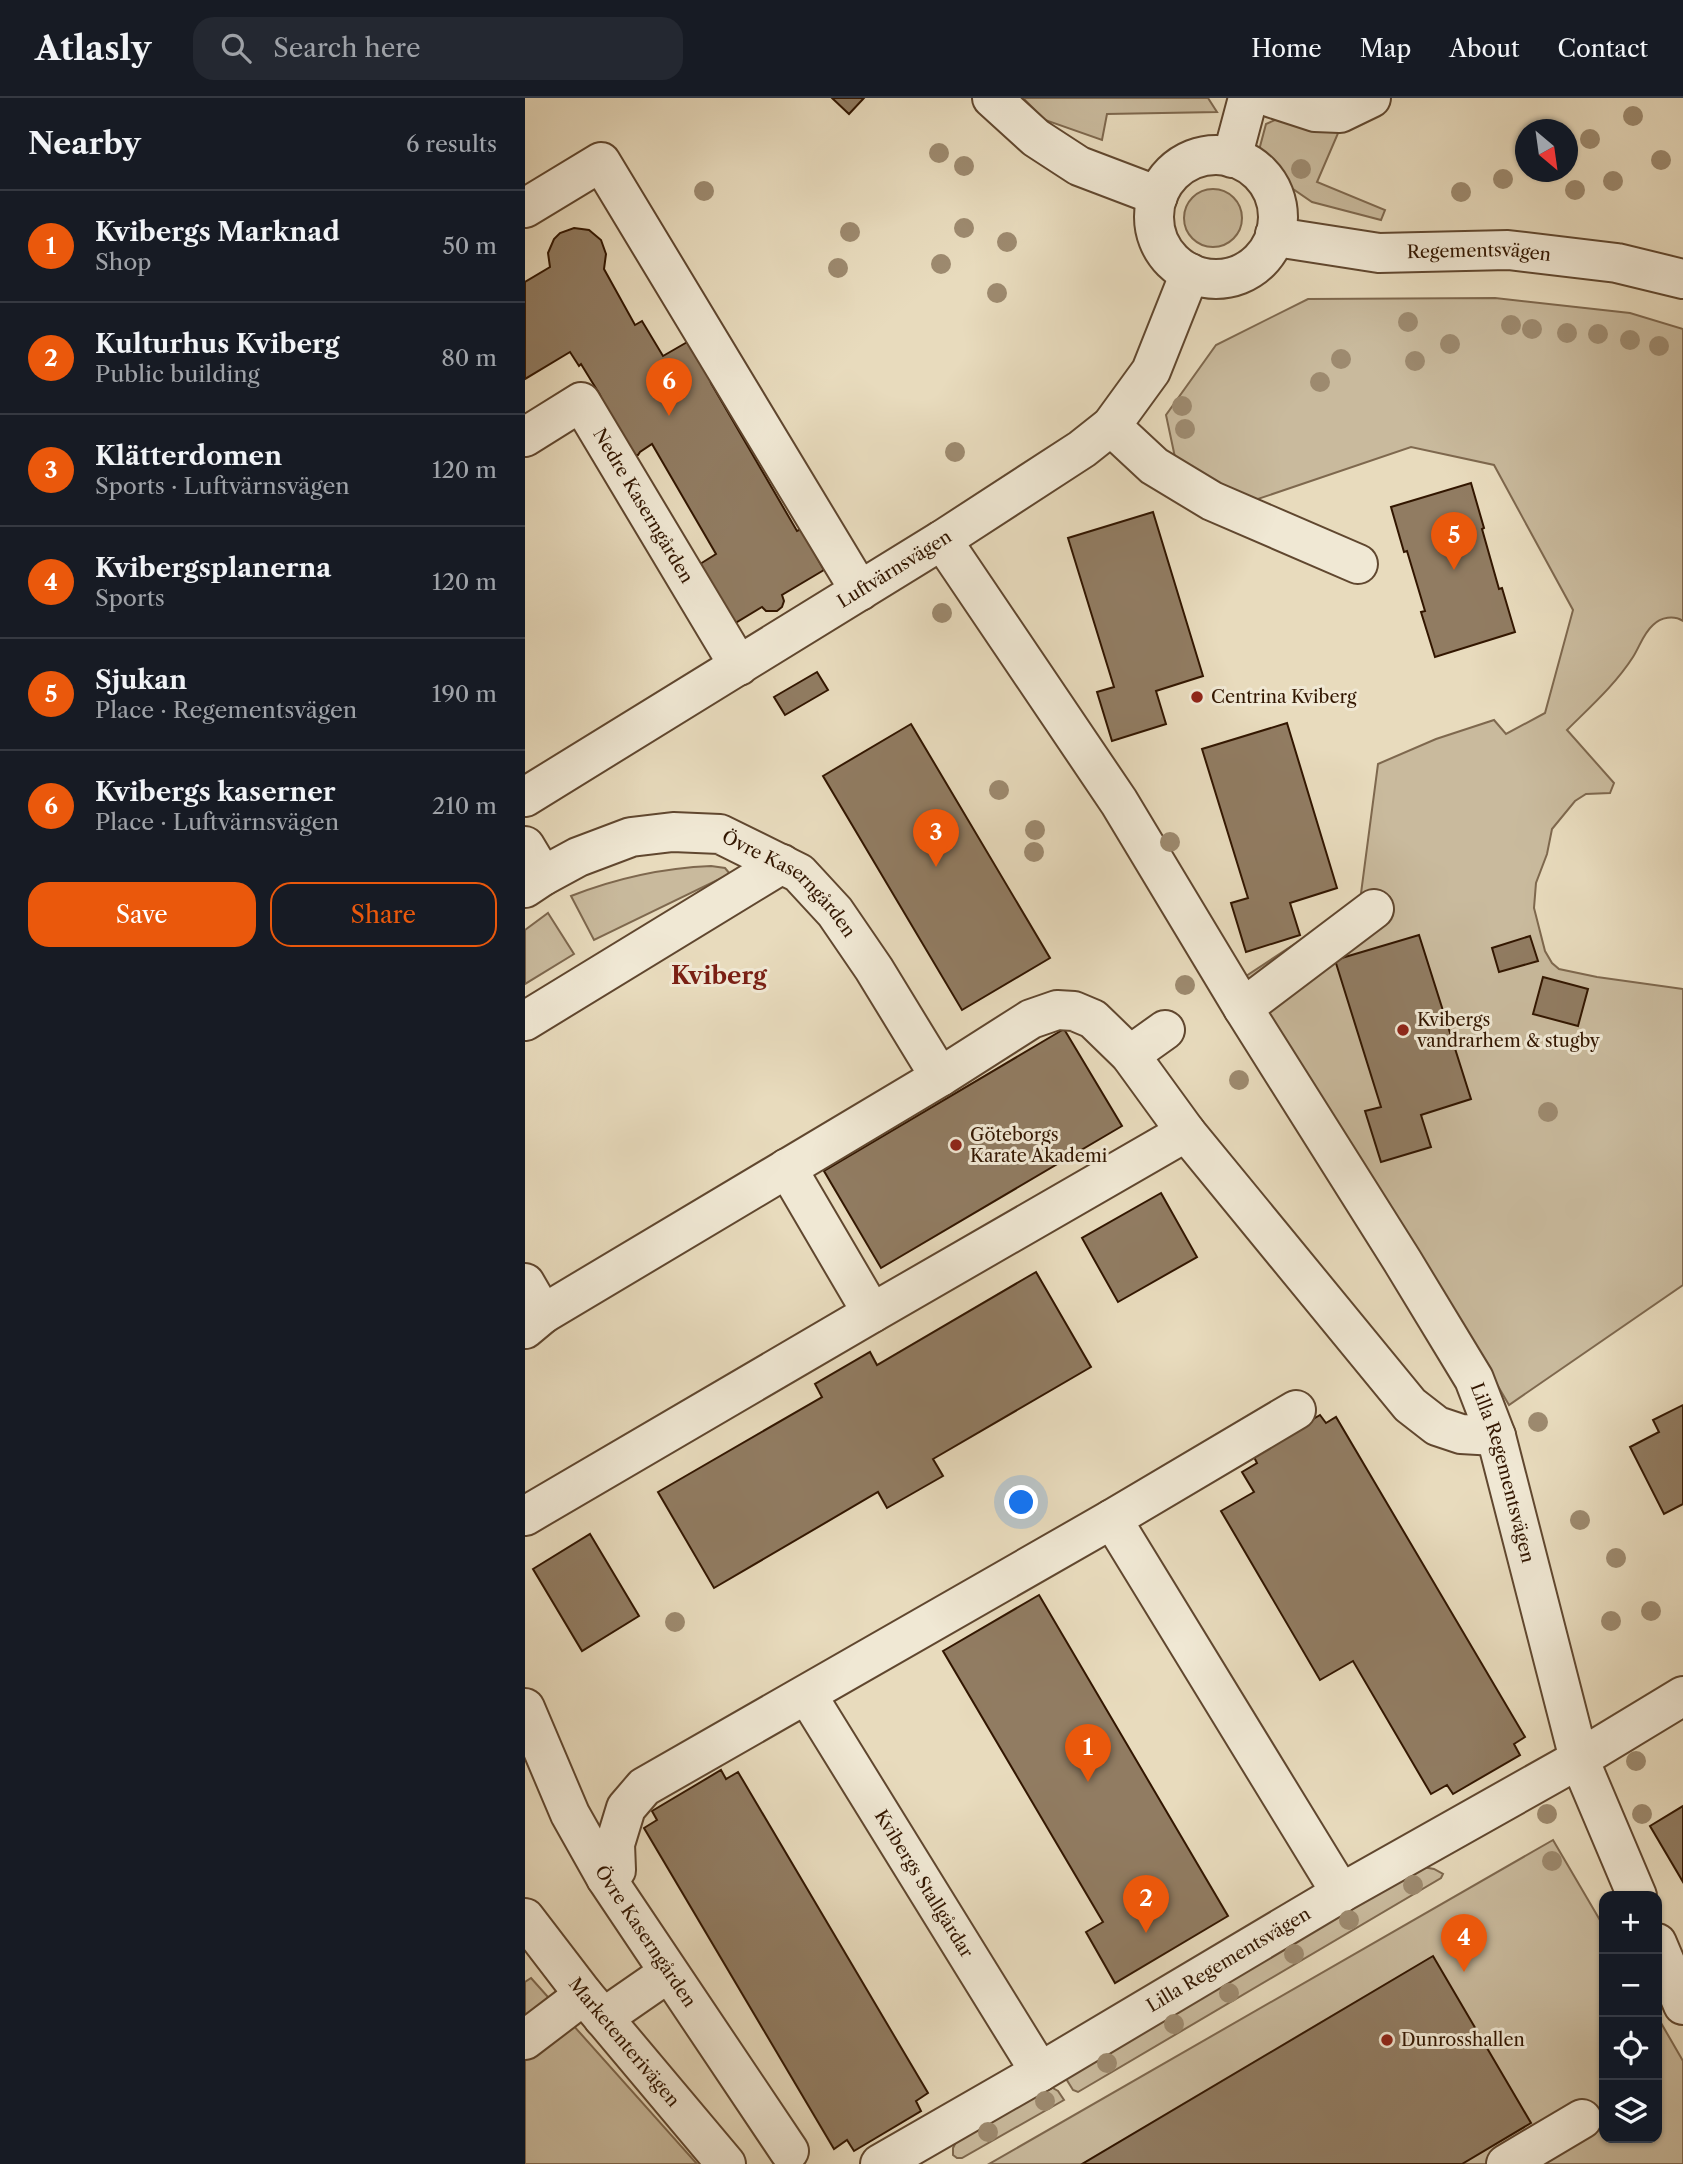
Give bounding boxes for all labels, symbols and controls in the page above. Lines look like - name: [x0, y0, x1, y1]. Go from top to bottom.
- search box: [193, 17, 683, 80]
- text: Atlasly: [35, 28, 151, 69]
- icon: search: [217, 29, 255, 67]
- text: Search here: [273, 32, 420, 64]
- text: Home: [1251, 34, 1322, 63]
- text: Map: [1360, 34, 1411, 63]
- text: About: [1449, 34, 1520, 63]
- text: Contact: [1558, 34, 1648, 63]
- north arrow: [1515, 119, 1578, 182]
- text: Nearby: [28, 125, 141, 162]
- text: 6 results: [406, 130, 497, 158]
- text: Kvibergs Marknad: [95, 216, 340, 248]
- text: 1: [46, 232, 56, 260]
- text: 50 m: [442, 232, 497, 260]
- street label: Regementsvägen: [1407, 239, 1552, 266]
- text: Shop: [95, 248, 151, 276]
- text: Kulturhus Kviberg: [95, 328, 340, 360]
- text: 2: [44, 344, 58, 372]
- text: 80 m: [441, 344, 497, 372]
- pin: 6: [646, 358, 692, 416]
- text: Public building: [95, 360, 260, 388]
- street label: Nedre Kaserngården: [588, 424, 698, 587]
- text: Klätterdomen: [95, 440, 282, 472]
- text: 3: [45, 456, 58, 484]
- text: 120 m: [432, 456, 497, 484]
- text: Sports · Luftvärnsvägen: [95, 472, 350, 500]
- pin: 5: [1431, 512, 1477, 570]
- street label: Luftvärnsvägen: [833, 526, 956, 613]
- text: Kvibergsplanerna: [95, 552, 331, 584]
- text: 4: [44, 568, 58, 596]
- text: 120 m: [432, 568, 497, 596]
- text: Sports: [95, 584, 165, 612]
- text: Sjukan: [95, 664, 187, 696]
- text: 5: [45, 680, 57, 708]
- text: 190 m: [432, 680, 497, 708]
- place label: Centrina Kviberg: [1211, 686, 1357, 708]
- marker: Centrina Kviberg: [1189, 689, 1205, 705]
- text: Place · Regementsvägen: [95, 696, 357, 724]
- text: Kvibergs kaserner: [95, 776, 336, 808]
- text: 6: [44, 792, 58, 820]
- text: 210 m: [432, 792, 497, 820]
- text: Place · Luftvärnsvägen: [95, 808, 339, 836]
- pin: 3: [913, 809, 959, 867]
- street label: Övre Kaserngården: [718, 825, 860, 942]
- button: Save: [28, 882, 256, 947]
- button: Share: [270, 882, 497, 947]
- district label: Kviberg: [671, 961, 768, 990]
- place label: Kvibergs vandrarhem & stugby: [1416, 1009, 1601, 1052]
- marker: Kvibergs vandrarhem & stugby: [1395, 1022, 1411, 1038]
- place label: Göteborgs Karate Akademi: [970, 1124, 1108, 1167]
- marker: Göteborgs Karate Akademi: [948, 1137, 964, 1153]
- street label: Lilla Regementsvägen: [1466, 1380, 1539, 1565]
- your location: [1004, 1485, 1038, 1519]
- pin: 1: [1065, 1724, 1111, 1782]
- street label: Kvibergs Stallgårdar: [870, 1806, 978, 1962]
- street label: Övre Kaserngården: [590, 1861, 701, 2012]
- pin: 2: [1123, 1875, 1169, 1933]
- map controls: [1599, 1891, 1662, 2143]
- button: +: [1599, 1891, 1662, 1954]
- street label: Lilla Regementsvägen: [1143, 1903, 1314, 2017]
- pin: 4: [1441, 1914, 1487, 1972]
- button: −: [1599, 1954, 1662, 2017]
- street label: Marketenterivägen: [564, 1973, 684, 2111]
- button: locate: [1599, 2017, 1662, 2080]
- place label: Dunrosshallen: [1401, 2029, 1525, 2051]
- marker: Dunrosshallen: [1379, 2032, 1395, 2048]
- button: layers: [1599, 2080, 1662, 2143]

